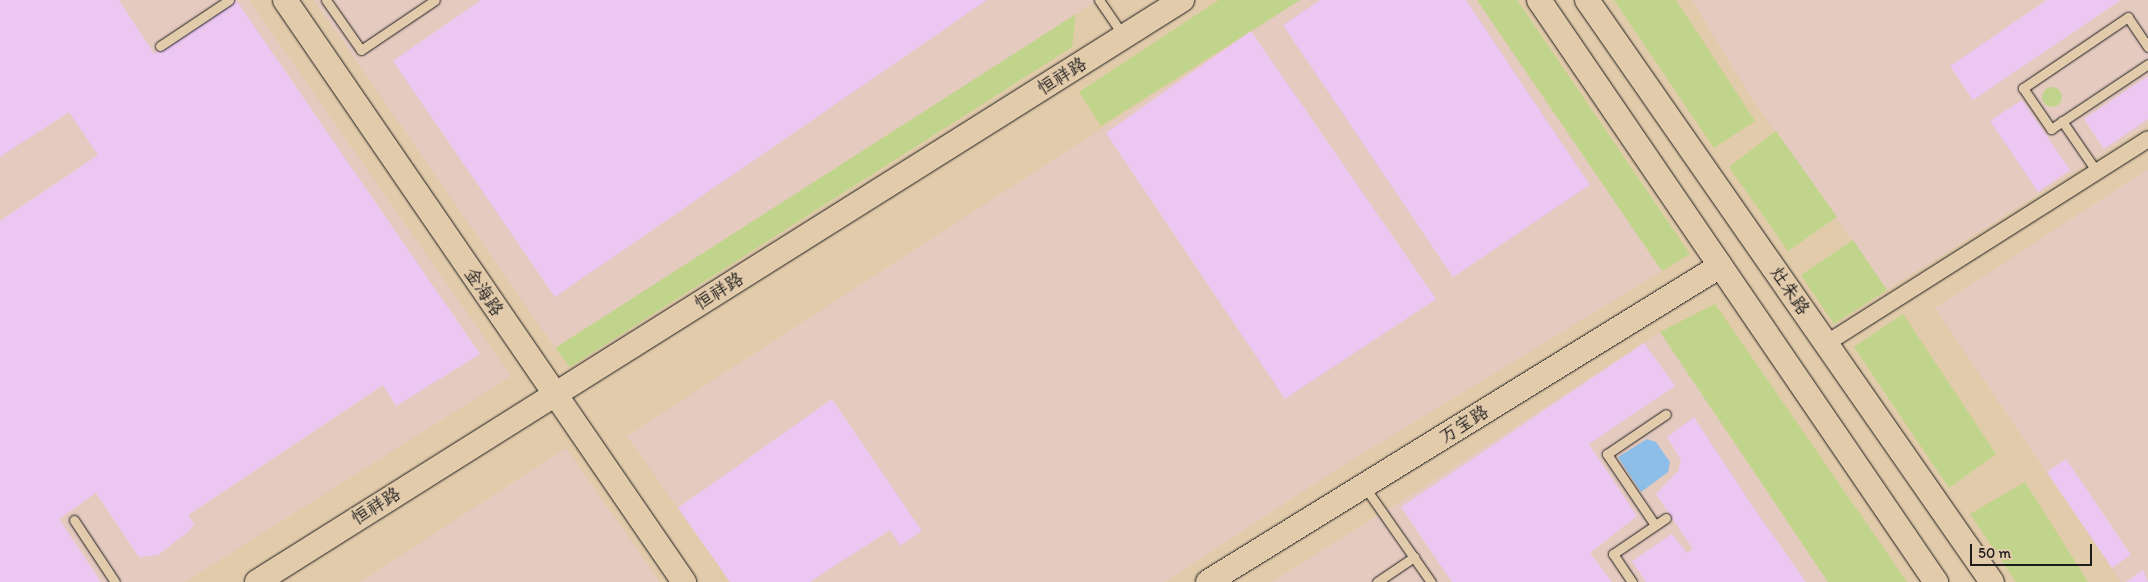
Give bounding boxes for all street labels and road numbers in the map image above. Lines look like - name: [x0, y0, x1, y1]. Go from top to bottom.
- street label: 恒祥路: [1033, 53, 1091, 99]
- street label: 灶朱路: [1766, 263, 1814, 319]
- street label: 金海路: [460, 264, 508, 320]
- street label: 恒祥路: [690, 268, 748, 314]
- street label: 万宝路: [1435, 401, 1493, 447]
- street label: 恒祥路: [347, 483, 405, 529]

